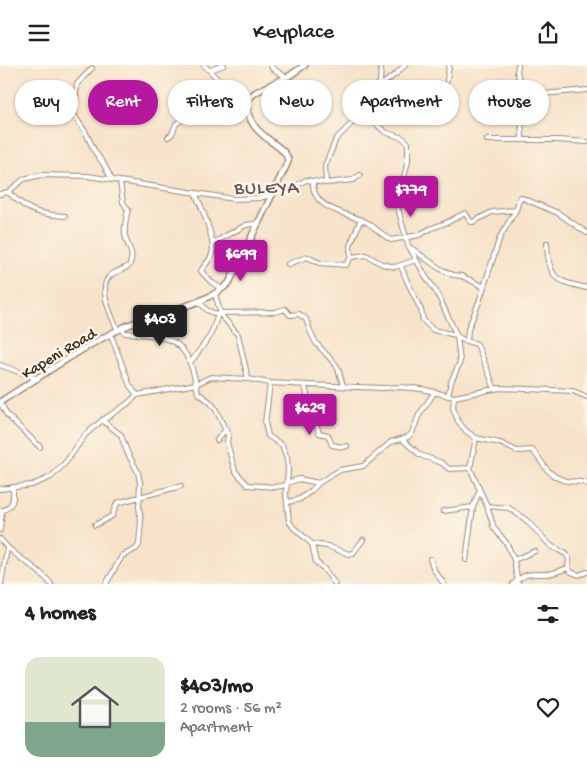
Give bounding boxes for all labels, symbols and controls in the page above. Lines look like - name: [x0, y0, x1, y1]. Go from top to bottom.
- icon: menu: [25, 19, 53, 47]
- icon: share: [534, 19, 562, 47]
- text: Keyplace: [253, 20, 334, 46]
- chip: Buy: [15, 80, 78, 125]
- chip: Rent: [88, 80, 158, 125]
- chip: Filters: [168, 80, 251, 125]
- chip: New: [261, 80, 332, 125]
- chip: Apartment: [342, 80, 459, 125]
- chip: House: [469, 80, 549, 125]
- pin: $779: [381, 175, 441, 218]
- district label: BULEYA: [233, 178, 301, 201]
- text: $779: [395, 182, 427, 201]
- pin: $699: [211, 239, 271, 282]
- text: $699: [225, 246, 257, 265]
- pin: $403: [130, 305, 190, 347]
- text: $403: [144, 311, 176, 330]
- street label: Kapeni Road: [19, 324, 102, 385]
- pin: $629: [280, 393, 340, 436]
- text: $629: [294, 400, 326, 419]
- icon: filters: [534, 600, 562, 628]
- text: 4 homes: [25, 602, 96, 627]
- text: $403/mo: [180, 675, 253, 700]
- icon: home: [65, 677, 125, 737]
- icon: heart: [534, 693, 562, 721]
- text: 2 rooms · 56 m²: [180, 700, 282, 719]
- text: Apartment: [180, 719, 252, 738]

